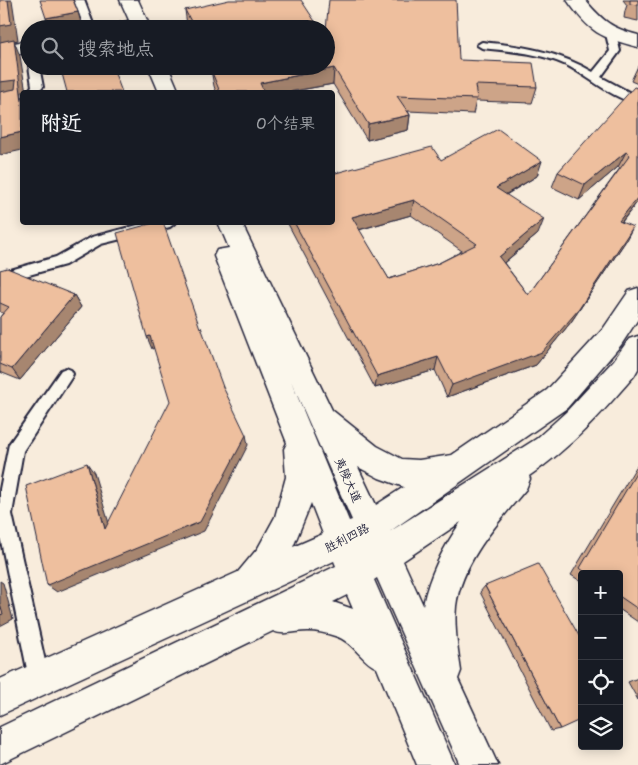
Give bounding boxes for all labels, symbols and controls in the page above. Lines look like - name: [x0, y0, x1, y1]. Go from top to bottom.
- search box: [20, 20, 335, 75]
- icon: search: [38, 34, 66, 62]
- text: 搜索地点: [78, 36, 154, 61]
- text: 附近: [40, 109, 82, 137]
- text: 0个结果: [256, 113, 315, 134]
- street label: 夷陵大道: [331, 455, 365, 505]
- street label: 胜利四路: [321, 520, 372, 556]
- map controls: [578, 570, 623, 750]
- button: +: [578, 570, 623, 615]
- button: −: [578, 615, 623, 660]
- button: locate: [578, 660, 623, 705]
- button: layers: [578, 705, 623, 750]

